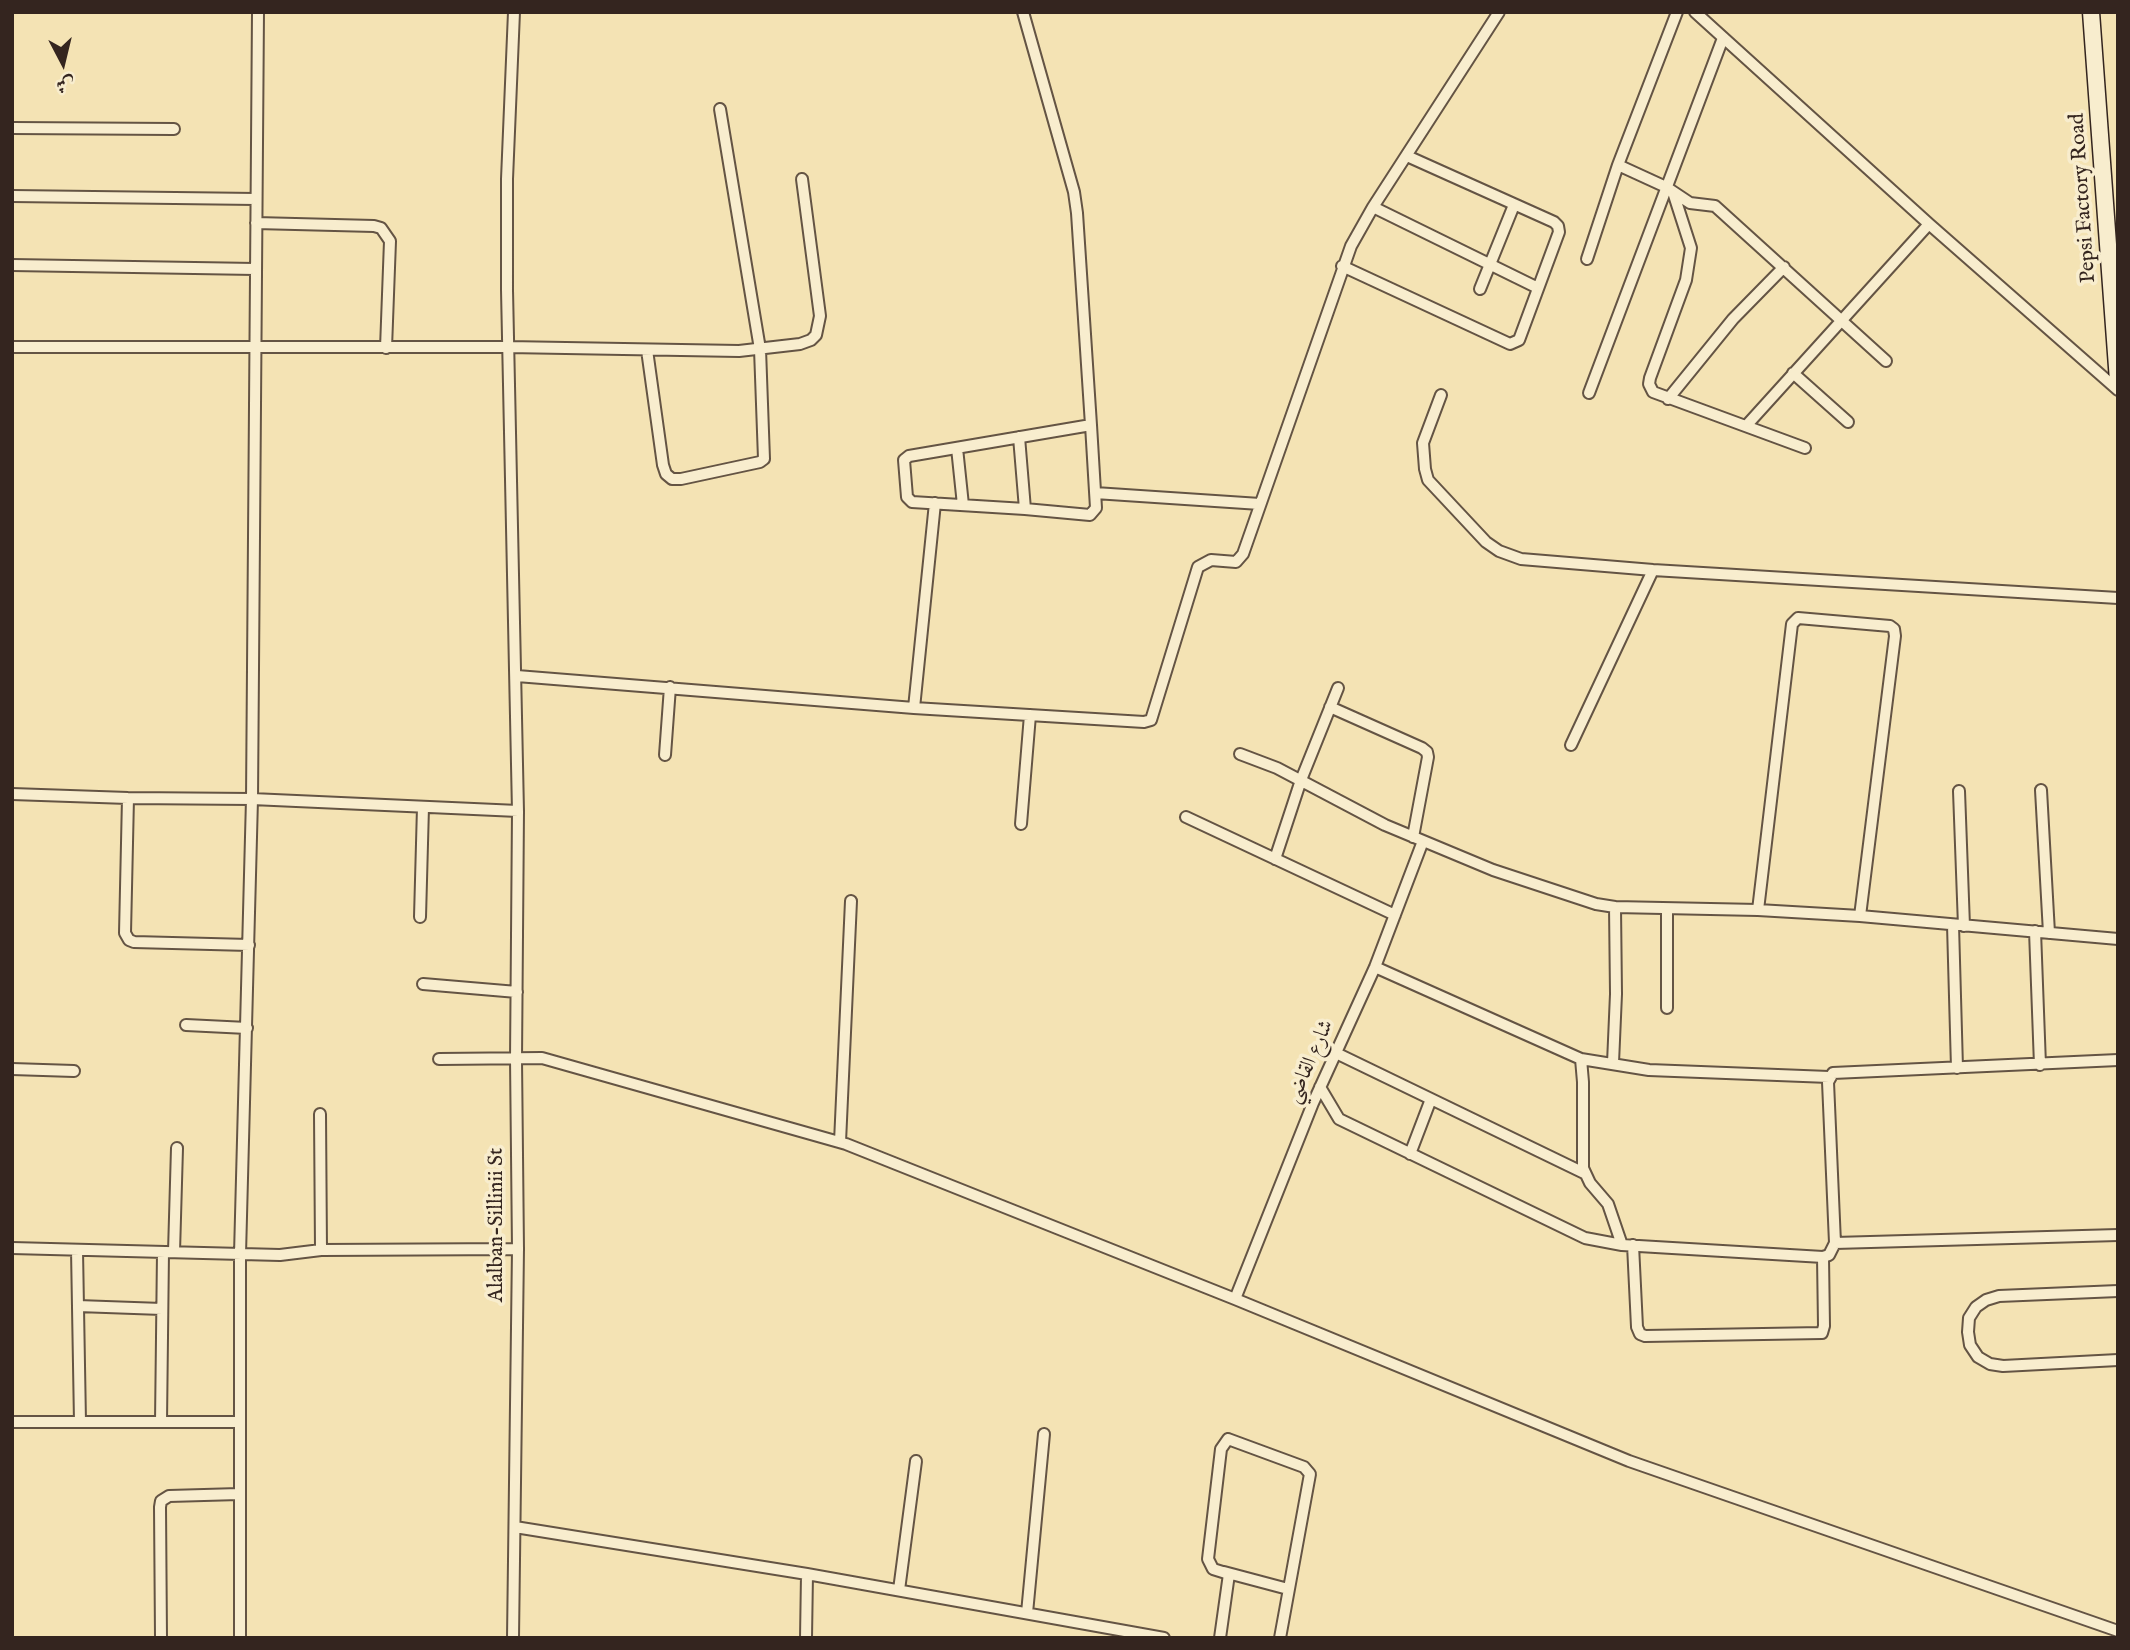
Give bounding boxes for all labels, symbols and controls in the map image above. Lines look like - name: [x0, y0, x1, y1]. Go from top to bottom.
- north arrow: [28, 28, 98, 98]
- text: ش: [55, 71, 76, 97]
- street label: Pepsi Factory Road: [2065, 112, 2103, 284]
- street label: شارع القاضي: [1281, 1016, 1341, 1108]
- street label: Alalban-Sillinii St: [485, 1148, 511, 1302]

